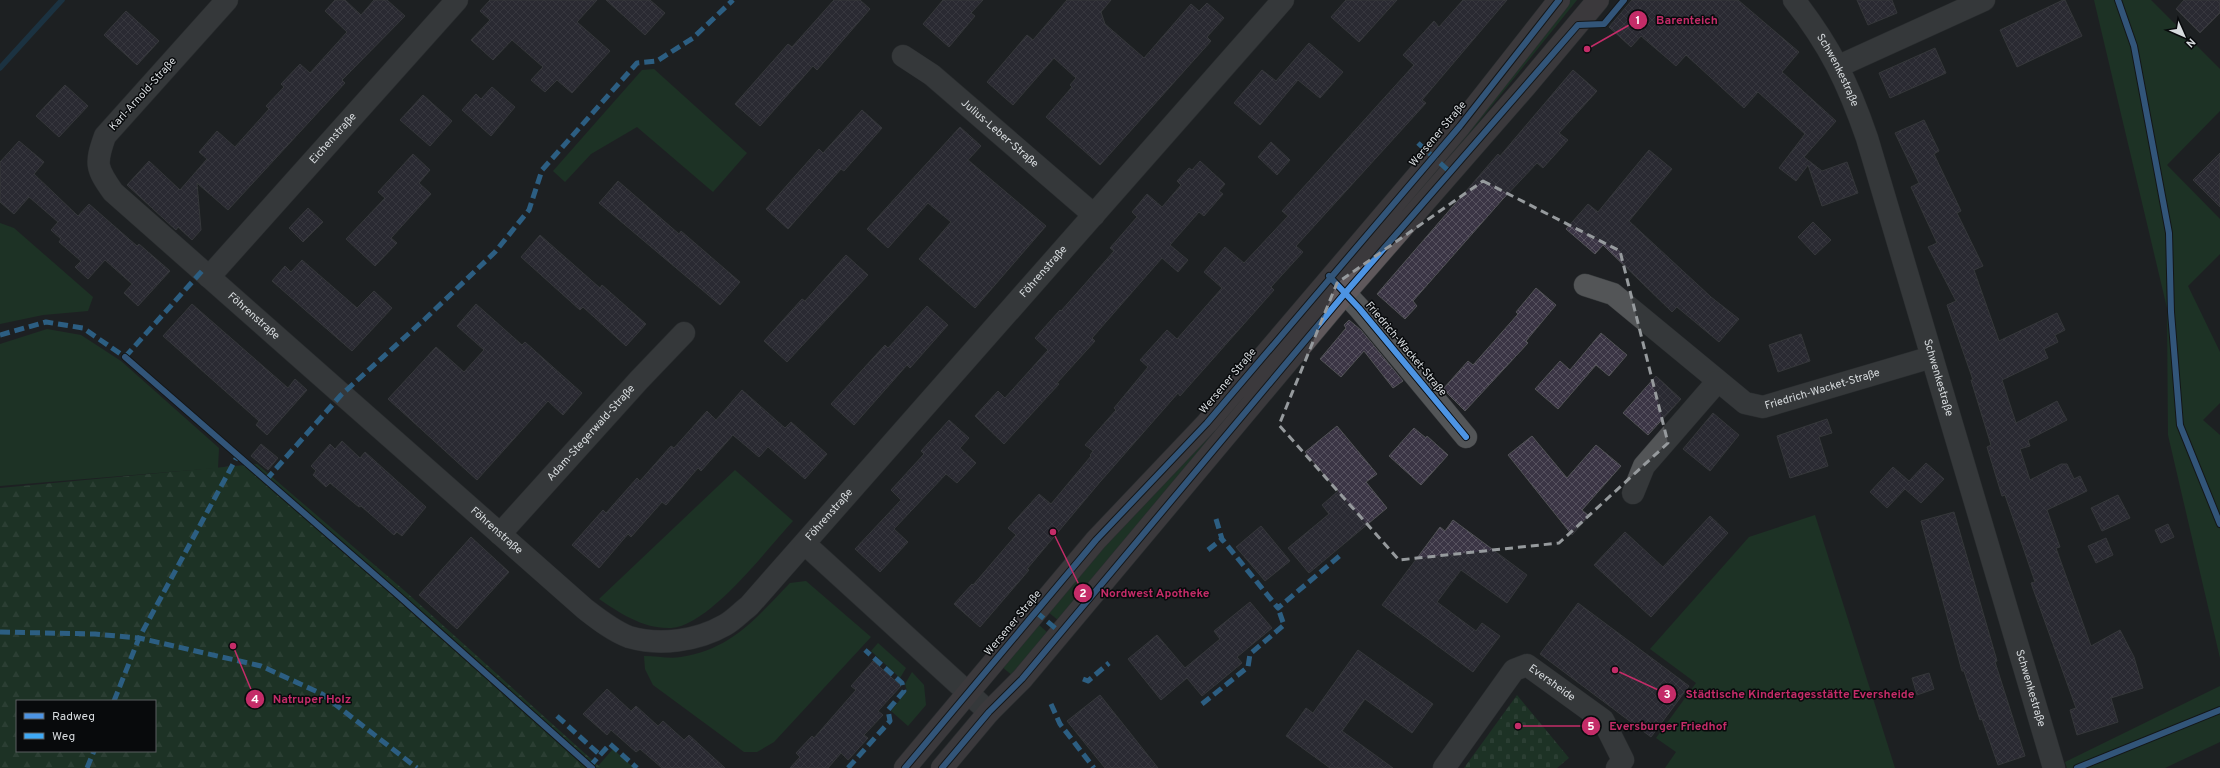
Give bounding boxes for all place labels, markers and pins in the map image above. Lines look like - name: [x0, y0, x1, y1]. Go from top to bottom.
- callout: Barenteich: [1628, 8, 1726, 32]
- callout: Nordwest Apotheke: [1073, 581, 1218, 605]
- callout: Städtische Kindertagesstätte Eversheide: [1657, 682, 1922, 706]
- callout: Natruper Holz: [245, 687, 359, 711]
- callout: Eversburger Friedhof: [1581, 714, 1735, 738]

